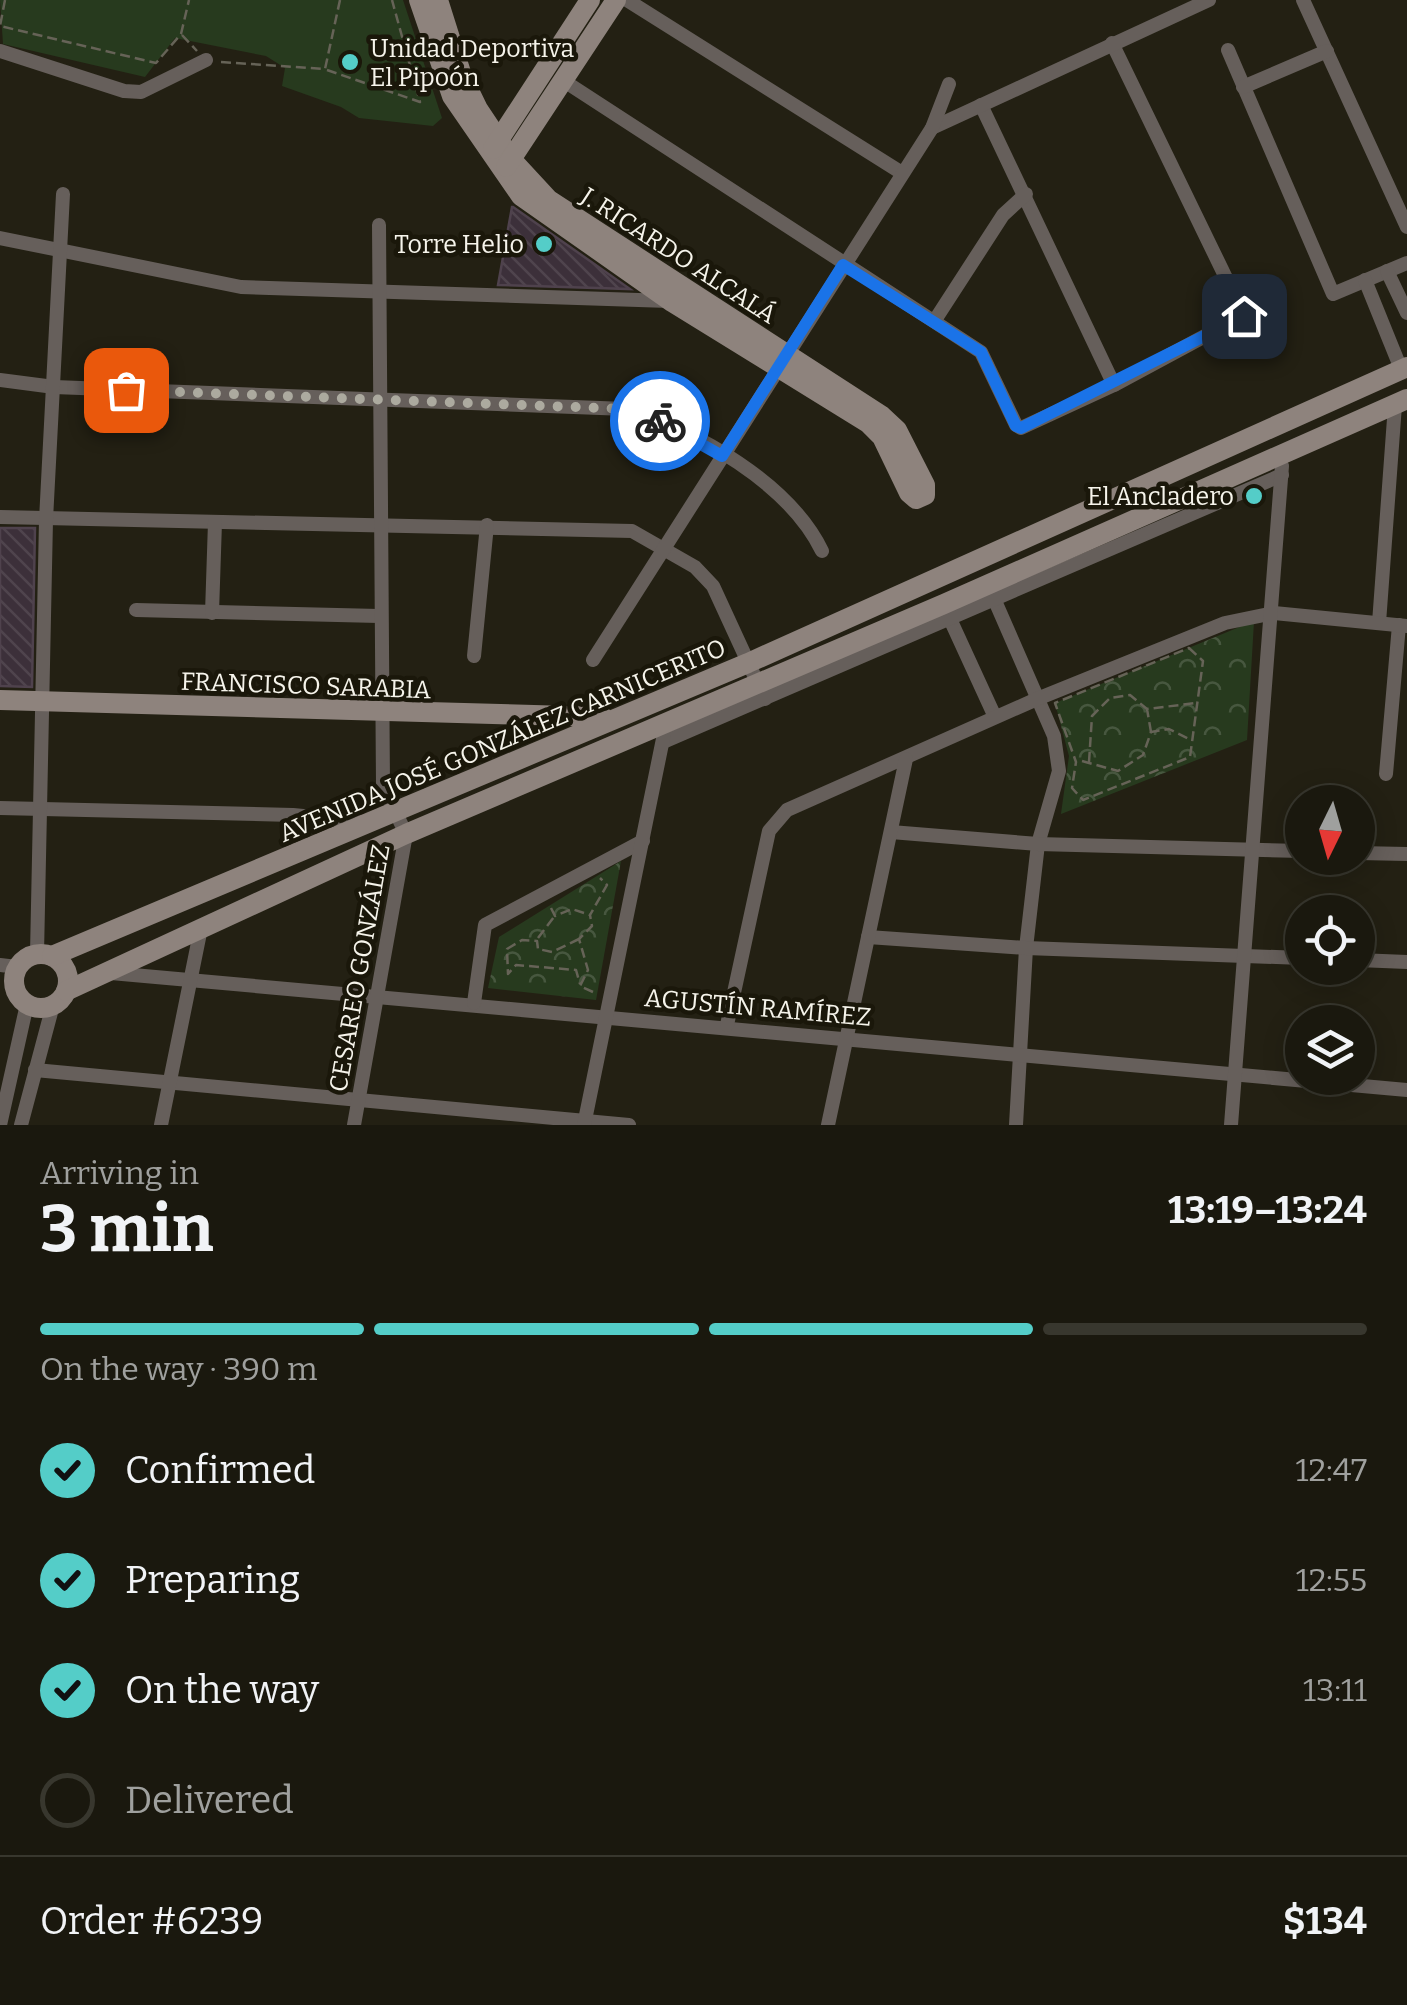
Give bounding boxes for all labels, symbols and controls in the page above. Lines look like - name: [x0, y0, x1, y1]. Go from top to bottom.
- place label: Unidad Deportiva El Pipoón: [370, 34, 574, 93]
- marker: Unidad Deportiva El Pipoón: [339, 51, 361, 73]
- street label: J. RICARDO ALCALÁ: [574, 180, 783, 330]
- place label: Torre Helio: [394, 230, 524, 260]
- marker: Torre Helio: [533, 233, 555, 255]
- pin: [1202, 274, 1287, 359]
- icon: home: [1217, 289, 1272, 344]
- pin: [84, 348, 169, 433]
- icon: bag: [99, 363, 154, 418]
- courier: [610, 371, 710, 471]
- icon: bike: [633, 394, 688, 449]
- place label: El Ancladero: [1087, 482, 1234, 512]
- marker: El Ancladero: [1243, 485, 1265, 507]
- street label: AVENIDA JOSÉ GONZÁLEZ CARNICERITO: [274, 632, 730, 849]
- street label: FRANCISCO SARABIA: [180, 667, 432, 705]
- north arrow: [1285, 785, 1375, 875]
- map controls: [1285, 785, 1375, 1095]
- street label: CESAREO GONZÁLEZ: [322, 842, 397, 1094]
- button: locate: [1285, 895, 1375, 985]
- street label: AGUSTÍN RAMÍREZ: [643, 982, 873, 1033]
- button: layers: [1285, 1005, 1375, 1095]
- text: Arriving in: [40, 1154, 199, 1192]
- text: 13:19–13:24: [1168, 1187, 1367, 1233]
- text: 3 min: [40, 1190, 214, 1268]
- text: On the way · 390 m: [40, 1350, 317, 1388]
- icon: check: [40, 1443, 95, 1498]
- text: Confirmed: [125, 1447, 315, 1493]
- text: 12:47: [1296, 1451, 1367, 1489]
- icon: check: [40, 1553, 95, 1608]
- text: Preparing: [125, 1557, 300, 1603]
- text: 12:55: [1296, 1561, 1367, 1599]
- icon: check: [40, 1663, 95, 1718]
- text: On the way: [125, 1667, 319, 1713]
- text: 13:11: [1303, 1671, 1367, 1709]
- text: Delivered: [125, 1777, 294, 1823]
- text: Order #6239: [40, 1898, 263, 1944]
- text: $134: [1283, 1898, 1367, 1944]

